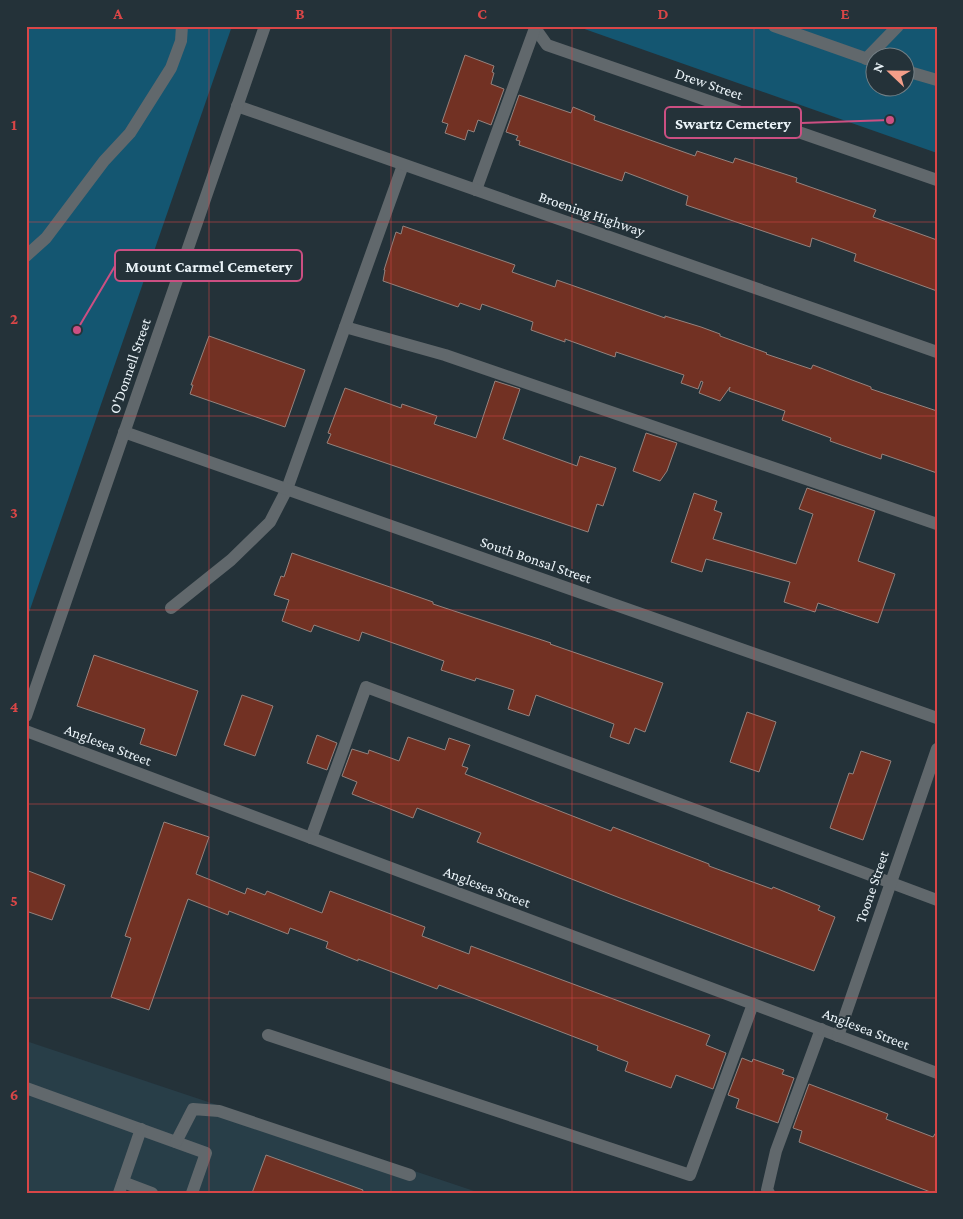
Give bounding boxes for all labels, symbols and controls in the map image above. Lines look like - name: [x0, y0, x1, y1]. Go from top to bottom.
- text: A: [112, 5, 123, 22]
- text: B: [295, 5, 305, 22]
- text: C: [477, 5, 487, 22]
- text: D: [657, 5, 669, 22]
- text: E: [840, 5, 850, 22]
- north arrow: [866, 48, 916, 98]
- text: N: [869, 59, 887, 75]
- street label: Drew Street: [673, 65, 746, 103]
- callout: Swartz Cemetery: [665, 107, 801, 138]
- text: Swartz Cemetery: [675, 115, 791, 132]
- text: 1: [11, 116, 17, 133]
- street label: Broening Highway: [537, 188, 647, 241]
- callout: Mount Carmel Cemetery: [115, 250, 302, 281]
- text: Mount Carmel Cemetery: [125, 258, 293, 275]
- text: 2: [10, 310, 18, 327]
- street label: O'Donnell Street: [106, 315, 154, 416]
- text: 3: [10, 504, 18, 521]
- street label: South Bonsal Street: [478, 533, 595, 587]
- text: 4: [10, 698, 19, 715]
- street label: Anglesea Street: [62, 721, 155, 770]
- street label: Toone Street: [852, 848, 892, 925]
- street label: Anglesea Street: [441, 863, 534, 912]
- text: 5: [10, 892, 18, 909]
- street label: Anglesea Street: [820, 1005, 913, 1054]
- text: 6: [10, 1086, 18, 1103]

